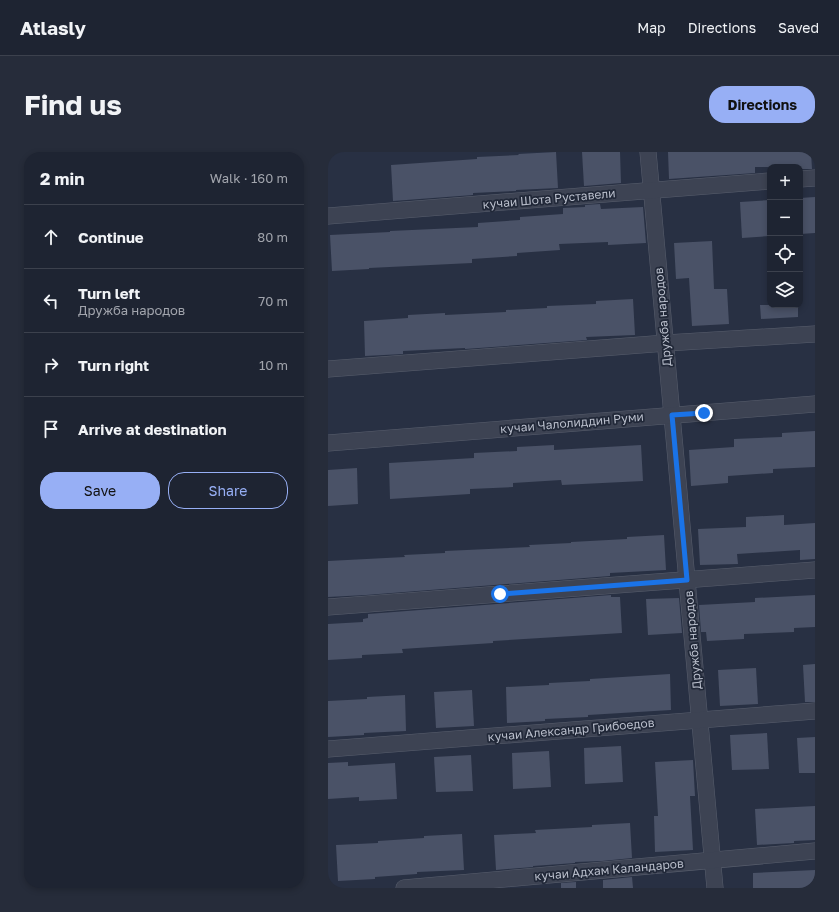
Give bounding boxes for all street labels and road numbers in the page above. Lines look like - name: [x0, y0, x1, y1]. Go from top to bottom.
- street label: кучаи Шота Руставели: [482, 185, 616, 212]
- street label: Дружба народов: [651, 267, 674, 367]
- street label: кучаи Чалолиддин Руми: [499, 409, 644, 436]
- street label: Дружба народов: [681, 590, 704, 690]
- street label: кучаи Александр Грибоедов: [487, 715, 655, 744]
- street label: кучаи Адхам Каландаров: [534, 855, 684, 884]

